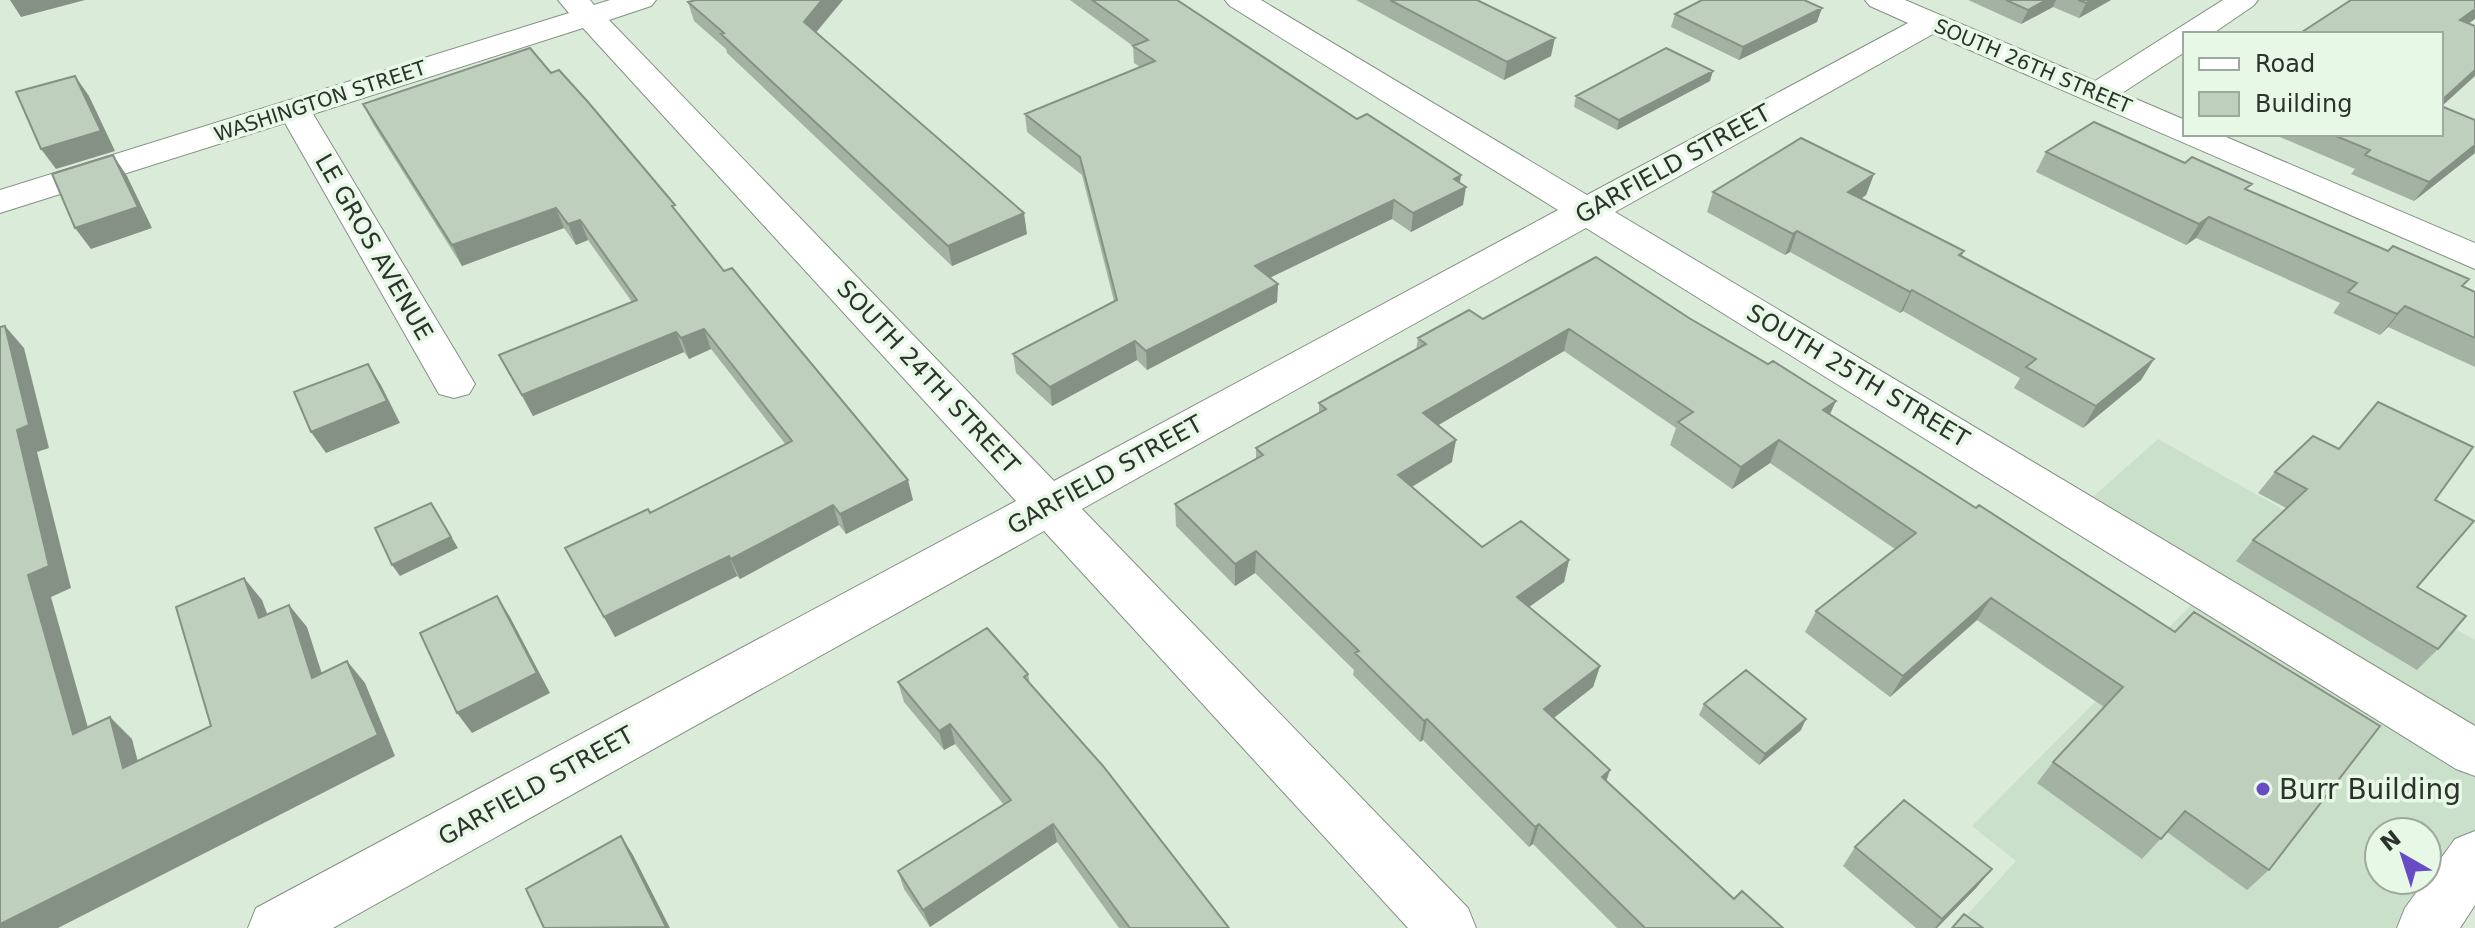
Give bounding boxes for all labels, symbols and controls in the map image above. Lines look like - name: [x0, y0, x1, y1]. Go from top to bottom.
- street label: SOUTH 26TH STREET: [1931, 14, 2136, 119]
- legend: [2183, 32, 2443, 136]
- text: Road: [2255, 50, 2315, 78]
- street label: WASHINGTON STREET: [211, 55, 430, 147]
- text: Building: [2255, 90, 2352, 118]
- street label: GARFIELD STREET: [1571, 99, 1776, 229]
- street label: LE GROS AVENUE: [309, 149, 439, 345]
- street label: SOUTH 24TH STREET: [831, 274, 1025, 480]
- street label: SOUTH 25TH STREET: [1742, 298, 1975, 454]
- street label: GARFIELD STREET: [1003, 410, 1208, 540]
- street label: GARFIELD STREET: [434, 721, 639, 851]
- place label: Burr Building: [2279, 773, 2461, 806]
- marker: Burr Building: [2254, 780, 2272, 798]
- north arrow: [2363, 816, 2443, 896]
- text: N: [2376, 825, 2406, 856]

